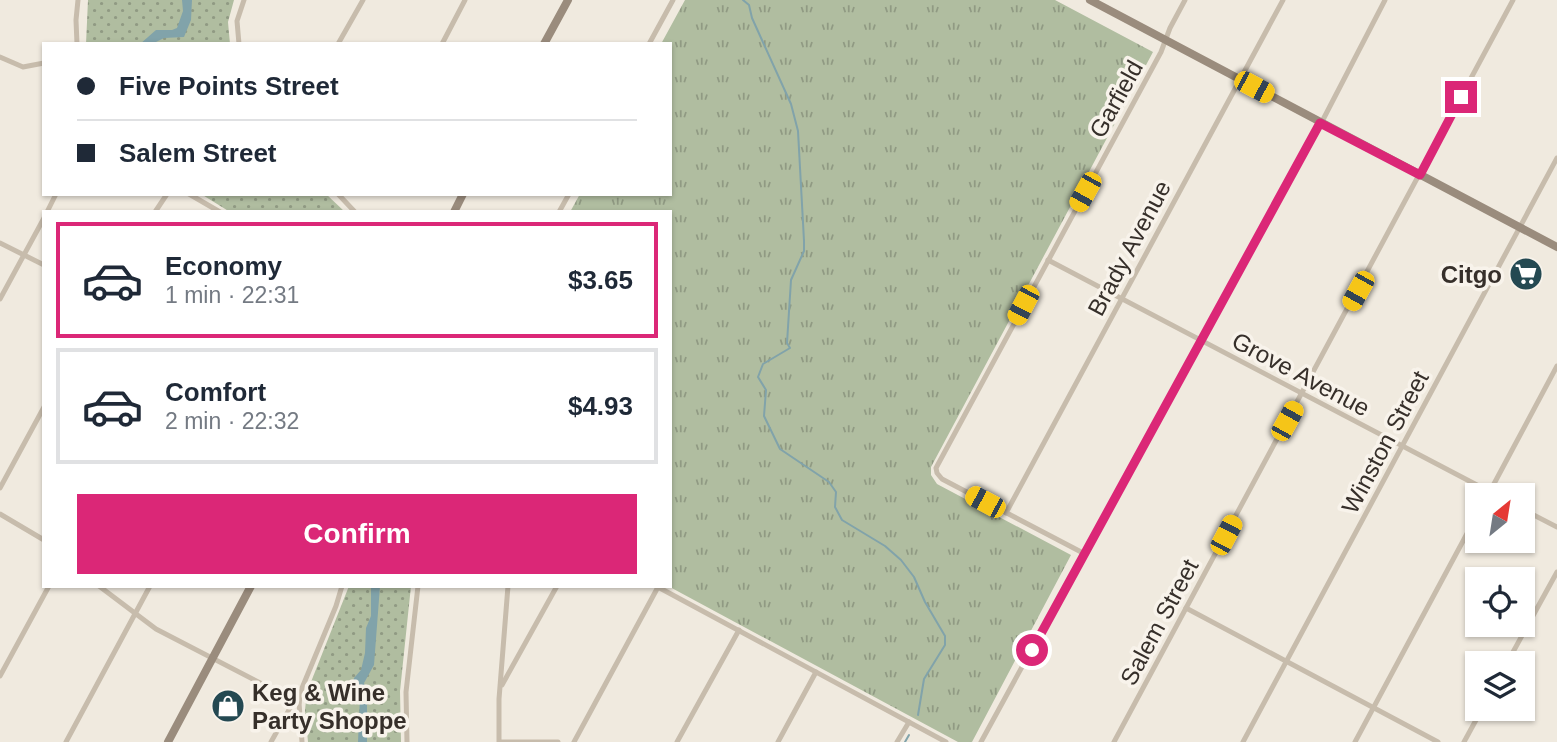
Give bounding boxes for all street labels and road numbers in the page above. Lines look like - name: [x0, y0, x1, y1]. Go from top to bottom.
- street label: Garfield: [1084, 56, 1148, 142]
- street label: Brady Avenue: [1082, 176, 1176, 320]
- street label: Grove Avenue: [1228, 326, 1374, 422]
- street label: Winston Street: [1336, 366, 1434, 518]
- street label: Salem Street: [1115, 554, 1204, 690]

